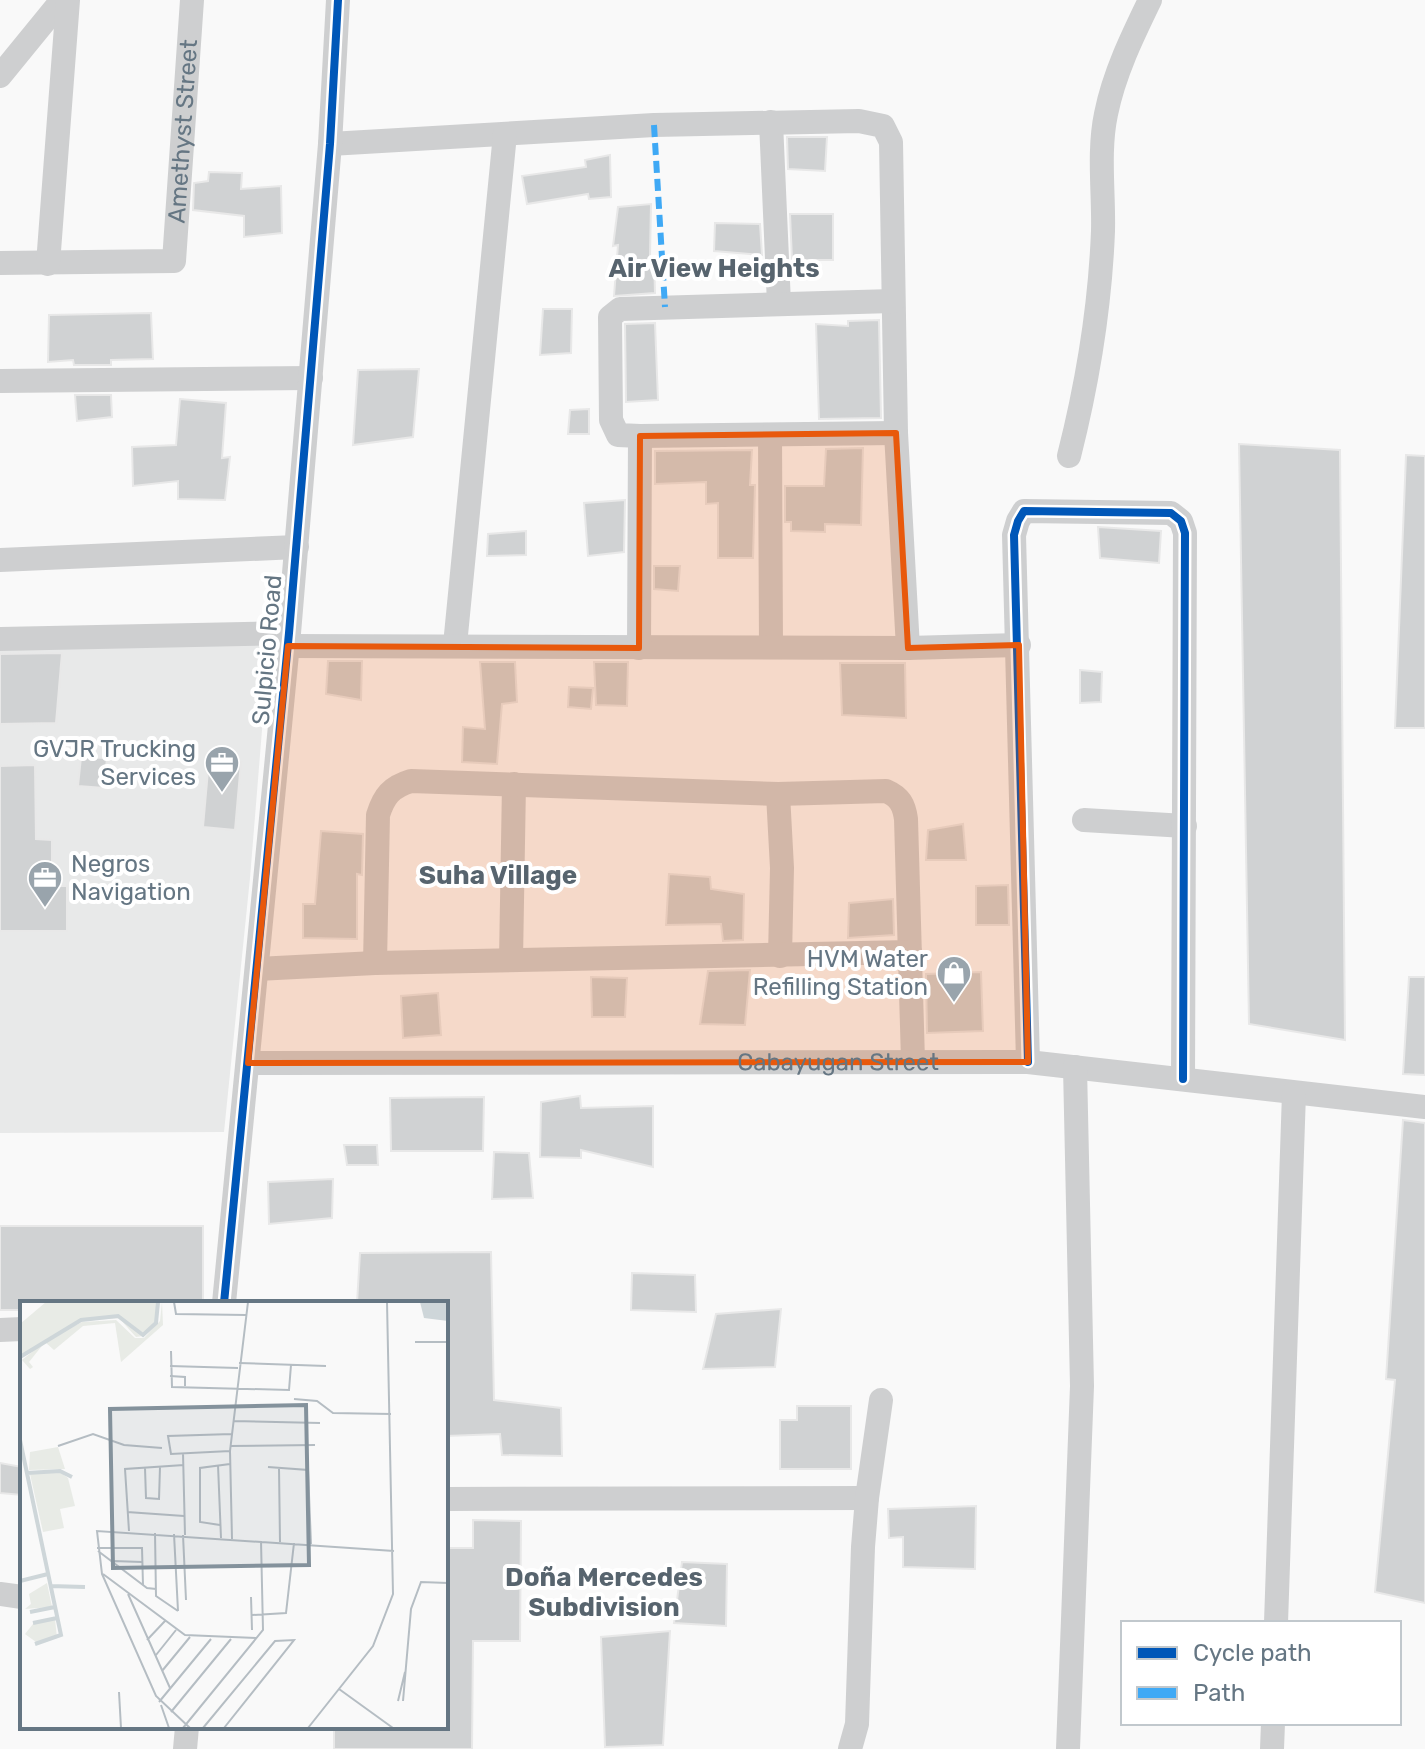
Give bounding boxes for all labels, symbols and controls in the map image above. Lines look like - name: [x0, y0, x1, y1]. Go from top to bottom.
- street label: Amethyst Street: [163, 38, 203, 224]
- district label: Air View Heights: [608, 253, 820, 284]
- street label: Sulpicio Road: [246, 574, 288, 726]
- place label: GVJR Trucking Services: [33, 735, 196, 791]
- office icon: GVJR Trucking Services: [203, 744, 241, 794]
- place label: Negros Navigation: [71, 850, 191, 906]
- office icon: Negros Navigation: [26, 859, 64, 909]
- district label: Suha Village: [419, 860, 577, 891]
- place label: HVM Water Refilling Station: [753, 945, 928, 1001]
- shop icon: HVM Water Refilling Station: [935, 954, 973, 1004]
- street label: Cabayugan Street: [737, 1048, 939, 1076]
- inset map: [20, 1301, 448, 1729]
- district label: Doña Mercedes Subdivision: [505, 1562, 703, 1623]
- legend: [1121, 1621, 1401, 1725]
- text: Cycle path: [1193, 1639, 1312, 1667]
- text: Path: [1193, 1679, 1245, 1707]

